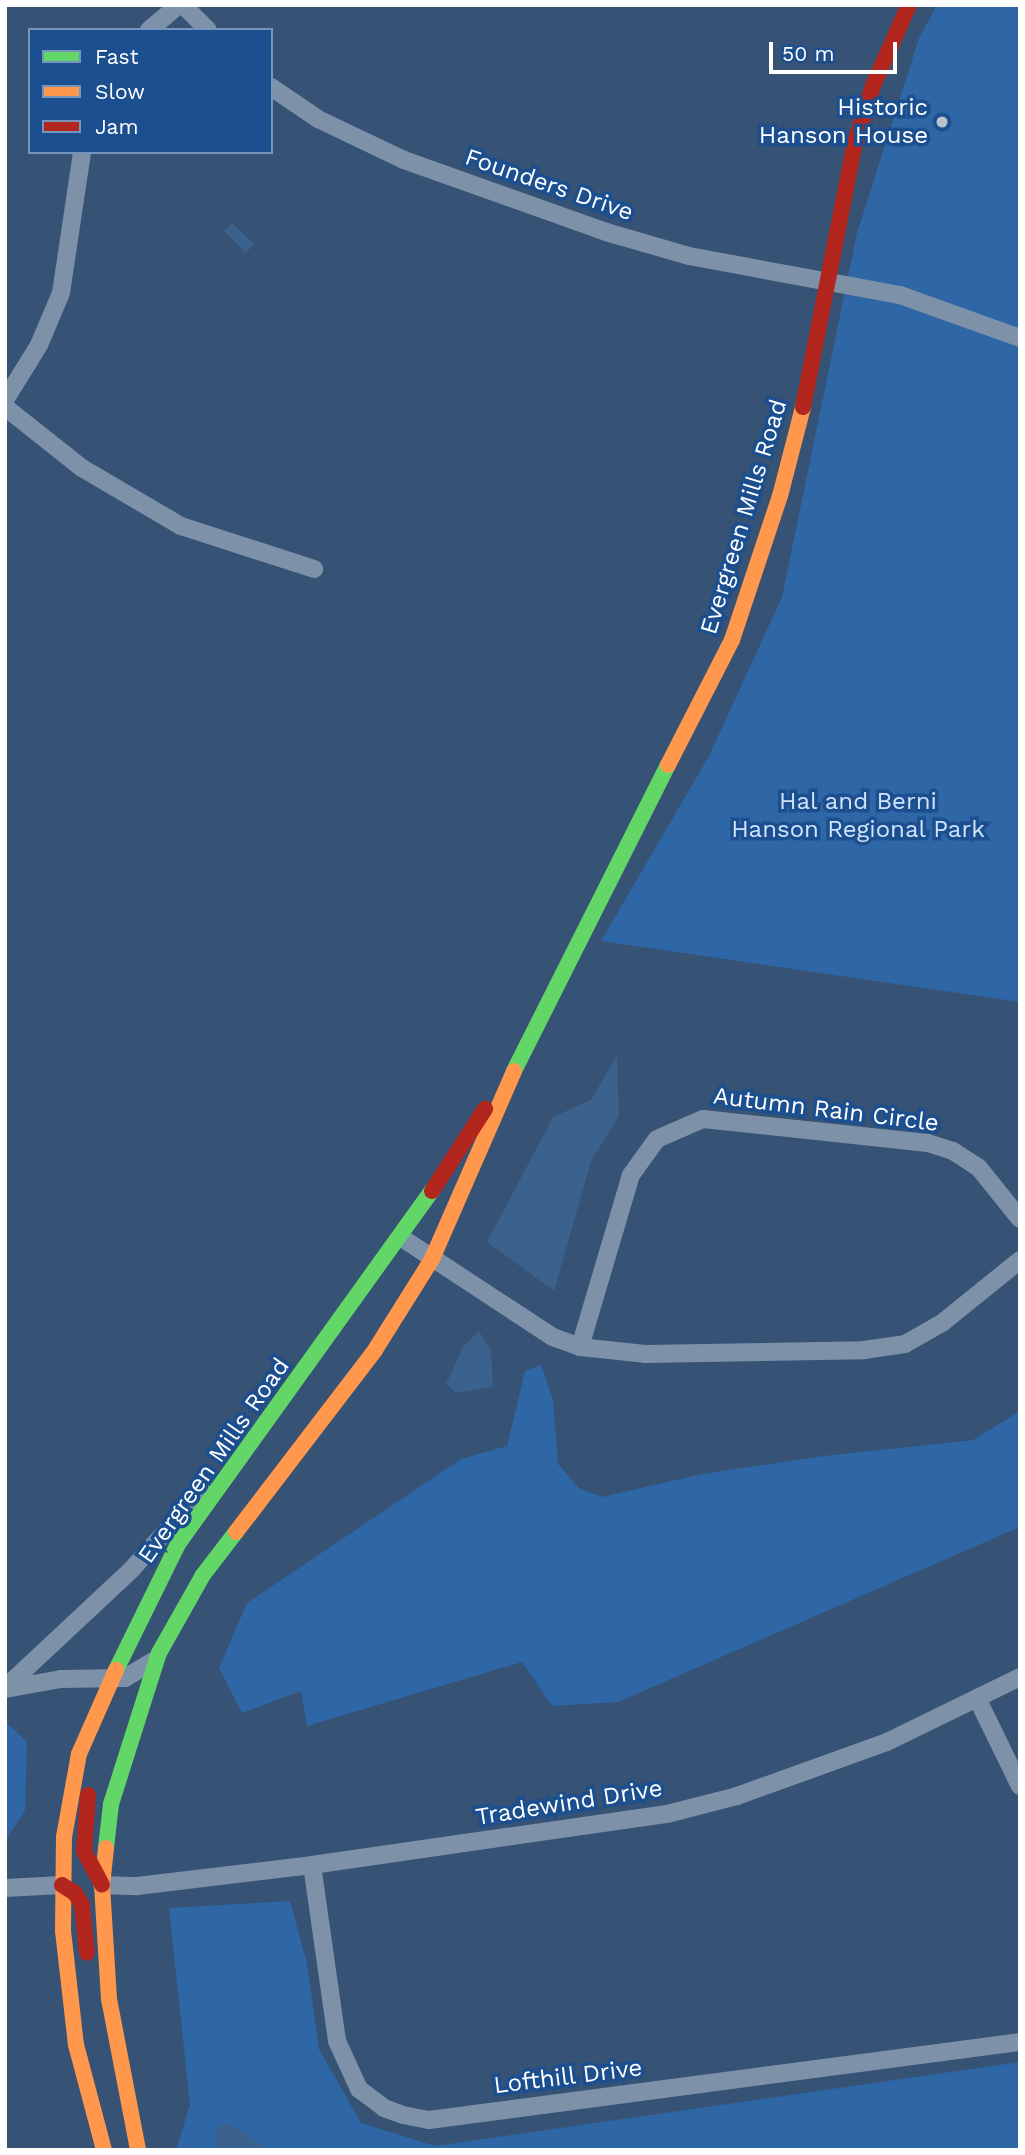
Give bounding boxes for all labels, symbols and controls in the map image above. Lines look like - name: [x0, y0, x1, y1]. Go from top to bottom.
- legend: [28, 28, 273, 154]
- scale bar: [773, 28, 901, 72]
- text: 50 m: [782, 41, 834, 66]
- text: Fast: [95, 44, 139, 69]
- text: Slow: [95, 79, 145, 104]
- place label: Historic Hanson House: [759, 94, 928, 150]
- text: Jam: [95, 114, 138, 139]
- marker: Historic Hanson House: [934, 114, 950, 130]
- street label: Founders Drive: [461, 143, 637, 227]
- street label: Evergreen Mills Road: [695, 396, 793, 638]
- park label: Hal and Berni Hanson Regional Park: [731, 788, 985, 844]
- street label: Autumn Rain Circle: [712, 1082, 940, 1138]
- street label: Evergreen Mills Road: [132, 1353, 296, 1569]
- street label: Tradewind Drive: [474, 1774, 664, 1832]
- street label: Lofthill Drive: [492, 2054, 644, 2100]

